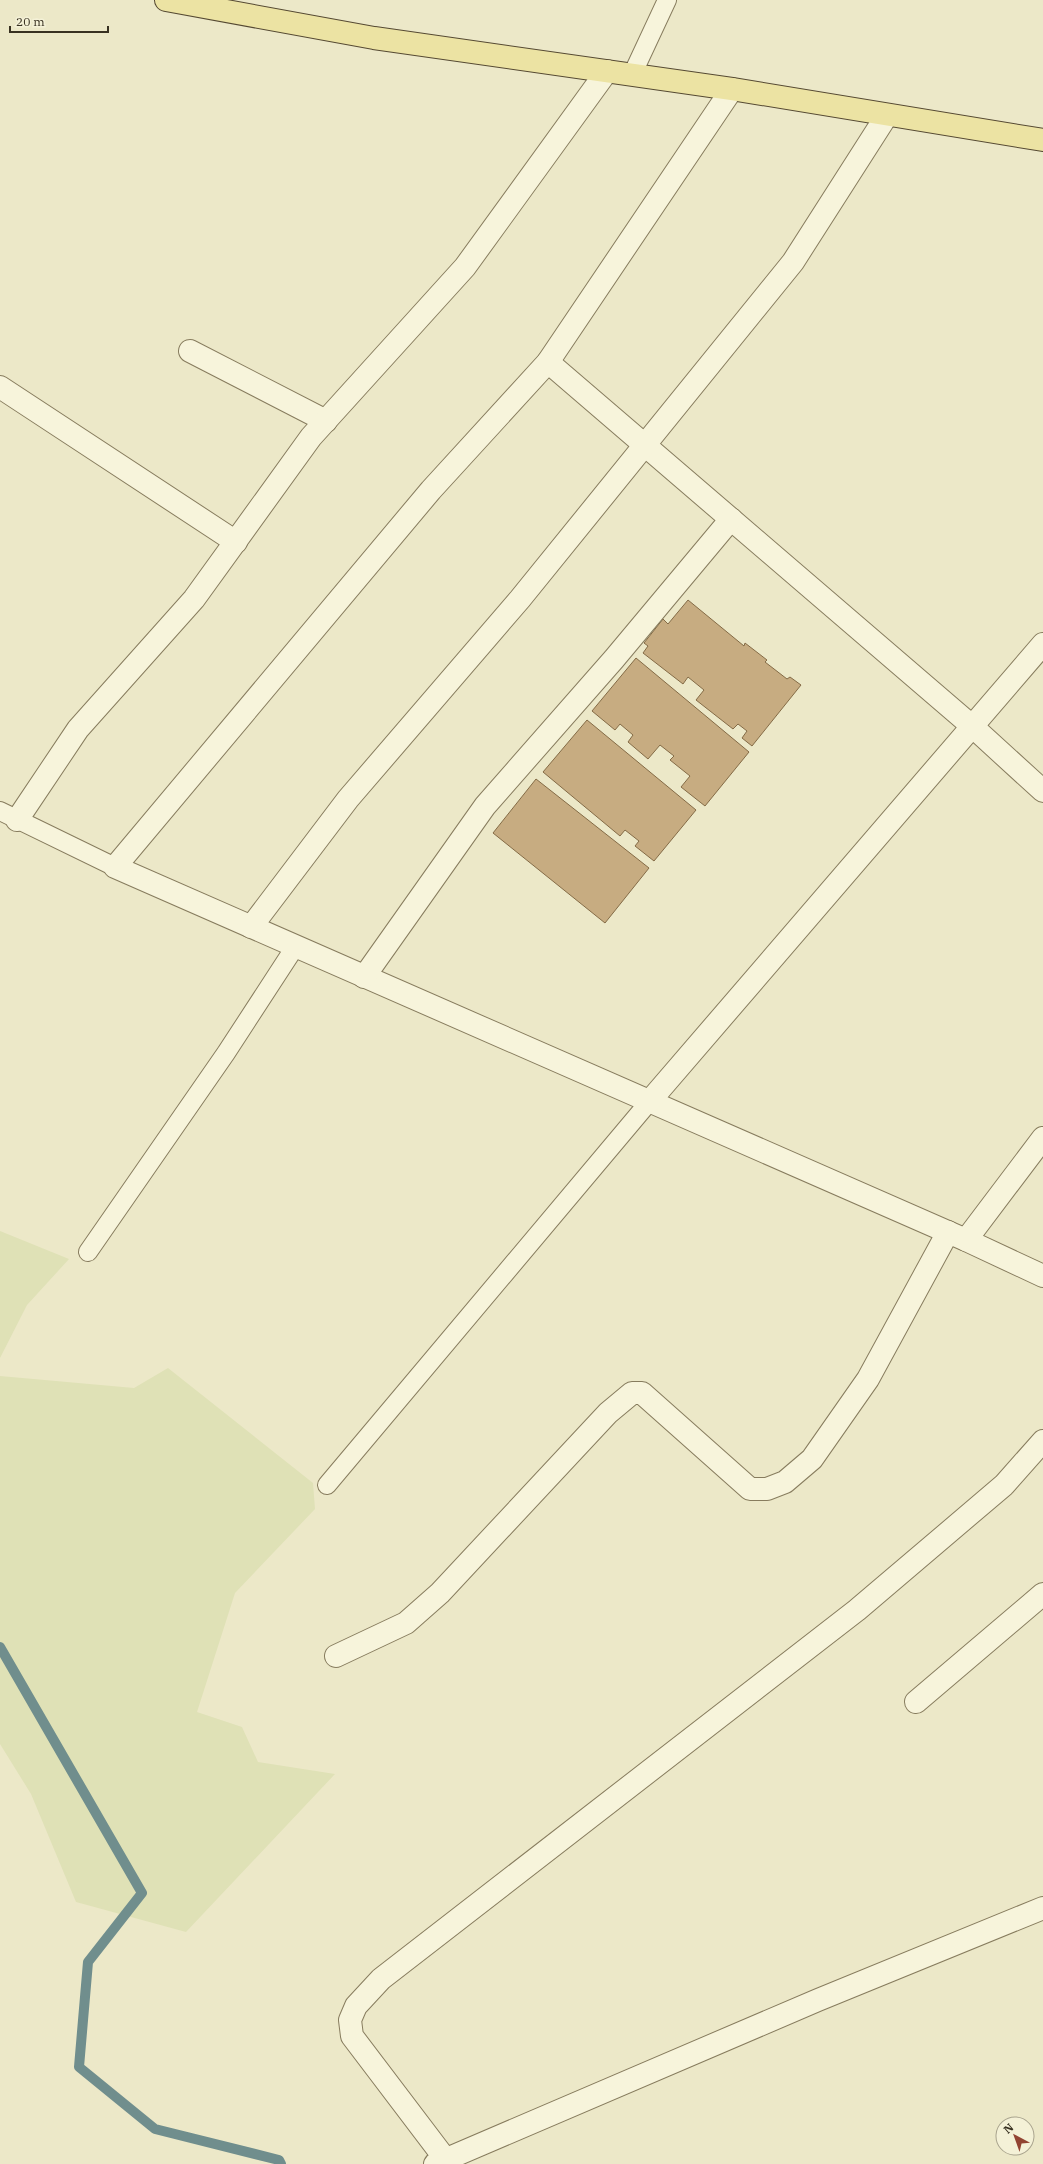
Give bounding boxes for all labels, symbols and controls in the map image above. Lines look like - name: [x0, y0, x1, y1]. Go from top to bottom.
- scale bar: [10, 8, 108, 34]
- text: 20 m: [16, 14, 45, 29]
- north arrow: [995, 2116, 1035, 2156]
- text: N: [1001, 2120, 1017, 2137]

